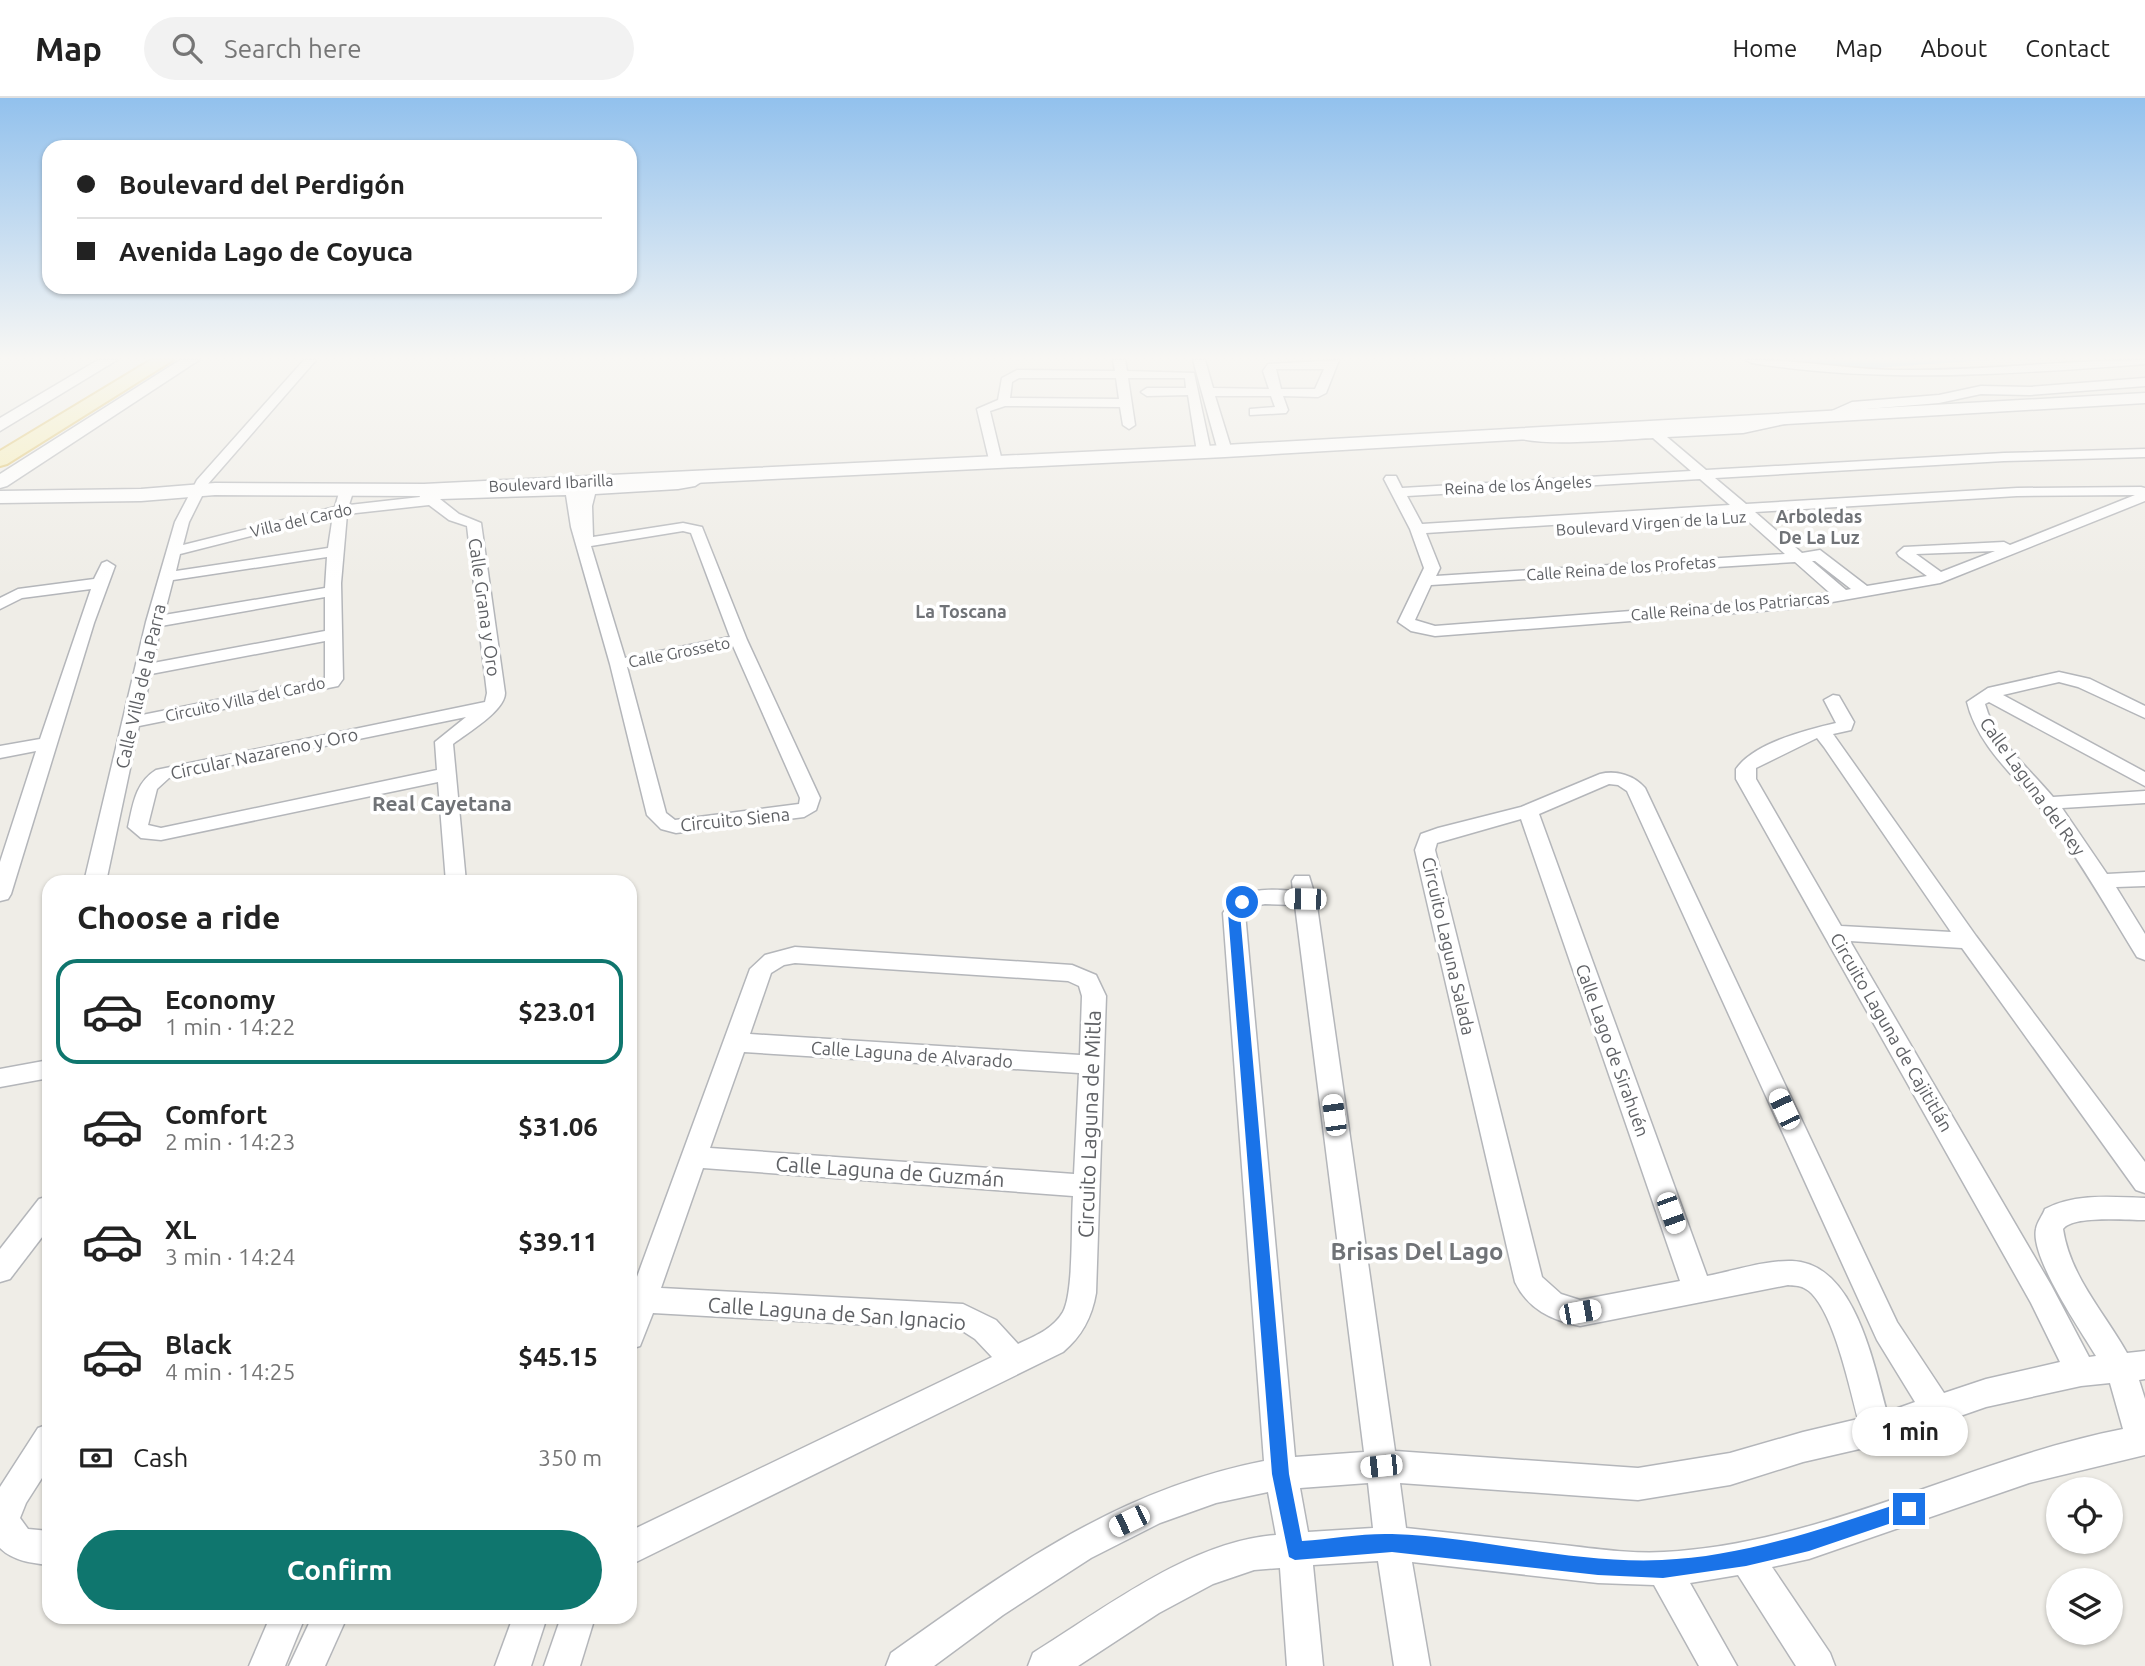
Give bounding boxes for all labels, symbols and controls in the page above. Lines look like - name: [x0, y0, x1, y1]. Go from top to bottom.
- search box: [144, 17, 634, 80]
- icon: search: [168, 29, 206, 67]
- text: Map: [35, 30, 102, 67]
- text: Search here: [224, 34, 362, 63]
- text: Home: [1732, 35, 1797, 62]
- text: Map: [1835, 35, 1882, 62]
- text: About: [1920, 35, 1987, 62]
- text: Contact: [2025, 35, 2110, 62]
- text: Boulevard del Perdigón: [119, 170, 405, 199]
- text: Avenida Lago de Coyuca: [119, 237, 413, 266]
- street label: Reina de los Ángeles: [1444, 470, 1592, 498]
- street label: Boulevard Ibarilla: [488, 471, 614, 495]
- street label: Villa del Cardo: [248, 500, 354, 540]
- district label: Arboledas De La Luz: [1776, 506, 1862, 547]
- street label: Boulevard Virgen de la Luz: [1555, 507, 1747, 539]
- street label: Calle Grana y Oro: [465, 537, 505, 677]
- street label: Calle Reina de los Profetas: [1526, 552, 1716, 584]
- street label: Calle Reina de los Patriarcas: [1630, 588, 1830, 624]
- district label: La Toscana: [915, 601, 1007, 621]
- street label: Calle Villa de la Parra: [111, 602, 169, 770]
- street label: Calle Grosseto: [627, 633, 731, 671]
- street label: Circuito Villa del Cardo: [163, 673, 327, 725]
- street label: Calle Laguna del Rey: [1976, 713, 2090, 859]
- street label: Circular Nazareno y Oro: [168, 723, 360, 783]
- district label: Real Cayetana: [372, 791, 512, 815]
- street label: Circuito Siena: [679, 803, 791, 835]
- street label: Circuito Laguna Salada: [1419, 855, 1479, 1037]
- route start: [1226, 886, 1258, 918]
- car: [1284, 888, 1327, 910]
- text: Choose a ride: [77, 899, 280, 935]
- street label: Circuito Laguna de Cajititlán: [1827, 929, 1957, 1135]
- street label: Calle Lago de Sirahuén: [1572, 961, 1654, 1139]
- icon: car: [81, 980, 144, 1043]
- text: Economy: [165, 985, 275, 1014]
- text: $23.01: [518, 997, 598, 1026]
- street label: Circuito Laguna de Mitla: [1073, 1010, 1105, 1238]
- text: 1 min · 14:22: [165, 1014, 296, 1039]
- street label: Calle Laguna de Alvarado: [810, 1037, 1014, 1071]
- car: [1766, 1086, 1803, 1132]
- car: [1321, 1093, 1348, 1137]
- icon: car: [81, 1095, 144, 1158]
- text: Comfort: [165, 1100, 268, 1129]
- text: $31.06: [518, 1112, 598, 1141]
- text: 2 min · 14:23: [165, 1129, 296, 1154]
- street label: Calle Laguna de Guzmán: [775, 1151, 1005, 1191]
- car: [1654, 1190, 1689, 1236]
- icon: car: [81, 1210, 144, 1273]
- text: XL: [165, 1215, 196, 1244]
- text: $39.11: [518, 1227, 598, 1256]
- district label: Brisas Del Lago: [1330, 1238, 1504, 1265]
- text: 3 min · 14:24: [165, 1244, 296, 1269]
- street label: Calle Laguna de San Ignacio: [707, 1292, 967, 1334]
- car: [1558, 1298, 1603, 1326]
- icon: car: [81, 1325, 144, 1388]
- text: Black: [165, 1330, 232, 1359]
- text: $45.15: [518, 1342, 598, 1371]
- text: 4 min · 14:25: [165, 1359, 296, 1384]
- callout: 1 min: [1851, 1408, 1967, 1456]
- text: 1 min: [1881, 1419, 1939, 1444]
- icon: cash: [77, 1439, 115, 1477]
- text: Cash: [133, 1443, 188, 1472]
- text: 350 m: [538, 1445, 602, 1470]
- car: [1360, 1453, 1403, 1479]
- map controls: [2046, 1477, 2123, 1645]
- button: locate: [2046, 1477, 2123, 1554]
- route end: [1893, 1493, 1925, 1525]
- car: [1106, 1502, 1153, 1540]
- button: Confirm: [77, 1530, 602, 1610]
- button: layers: [2046, 1568, 2123, 1645]

